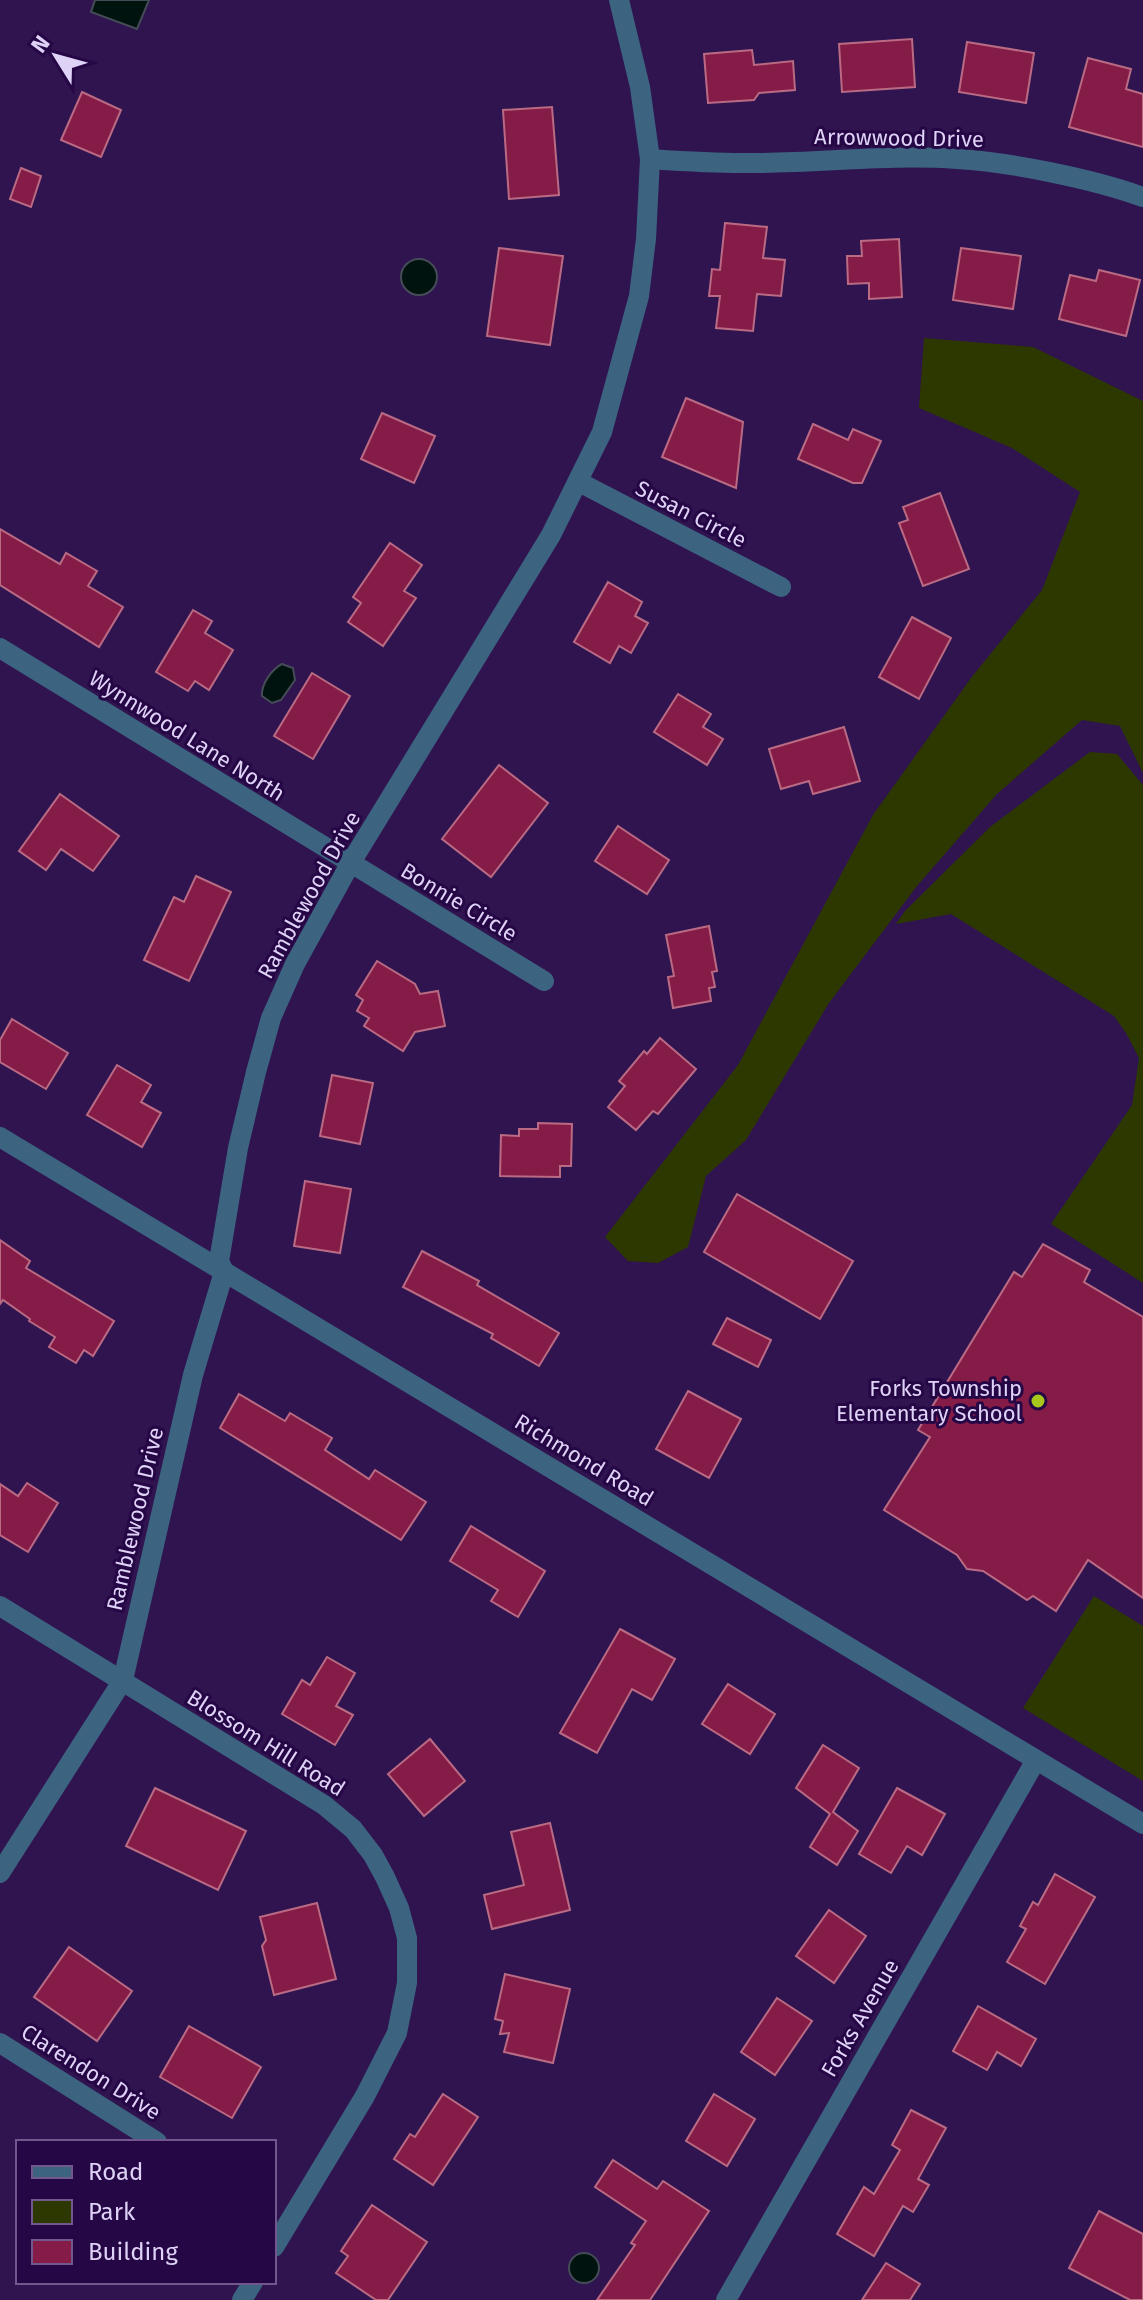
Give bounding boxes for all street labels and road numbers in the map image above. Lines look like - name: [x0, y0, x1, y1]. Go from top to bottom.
- street label: Arrowwood Drive: [814, 123, 984, 153]
- street label: Susan Circle: [631, 475, 751, 553]
- street label: Wynnwood Lane North: [84, 665, 290, 807]
- street label: Ramblewood Drive: [252, 807, 366, 983]
- street label: Bonnie Circle: [396, 857, 522, 947]
- street label: Richmond Road: [510, 1408, 658, 1512]
- street label: Ramblewood Drive: [101, 1425, 169, 1613]
- street label: Blossom Hill Road: [182, 1684, 350, 1802]
- street label: Forks Avenue: [815, 1954, 905, 2082]
- street label: Clarendon Drive: [16, 2018, 166, 2126]

